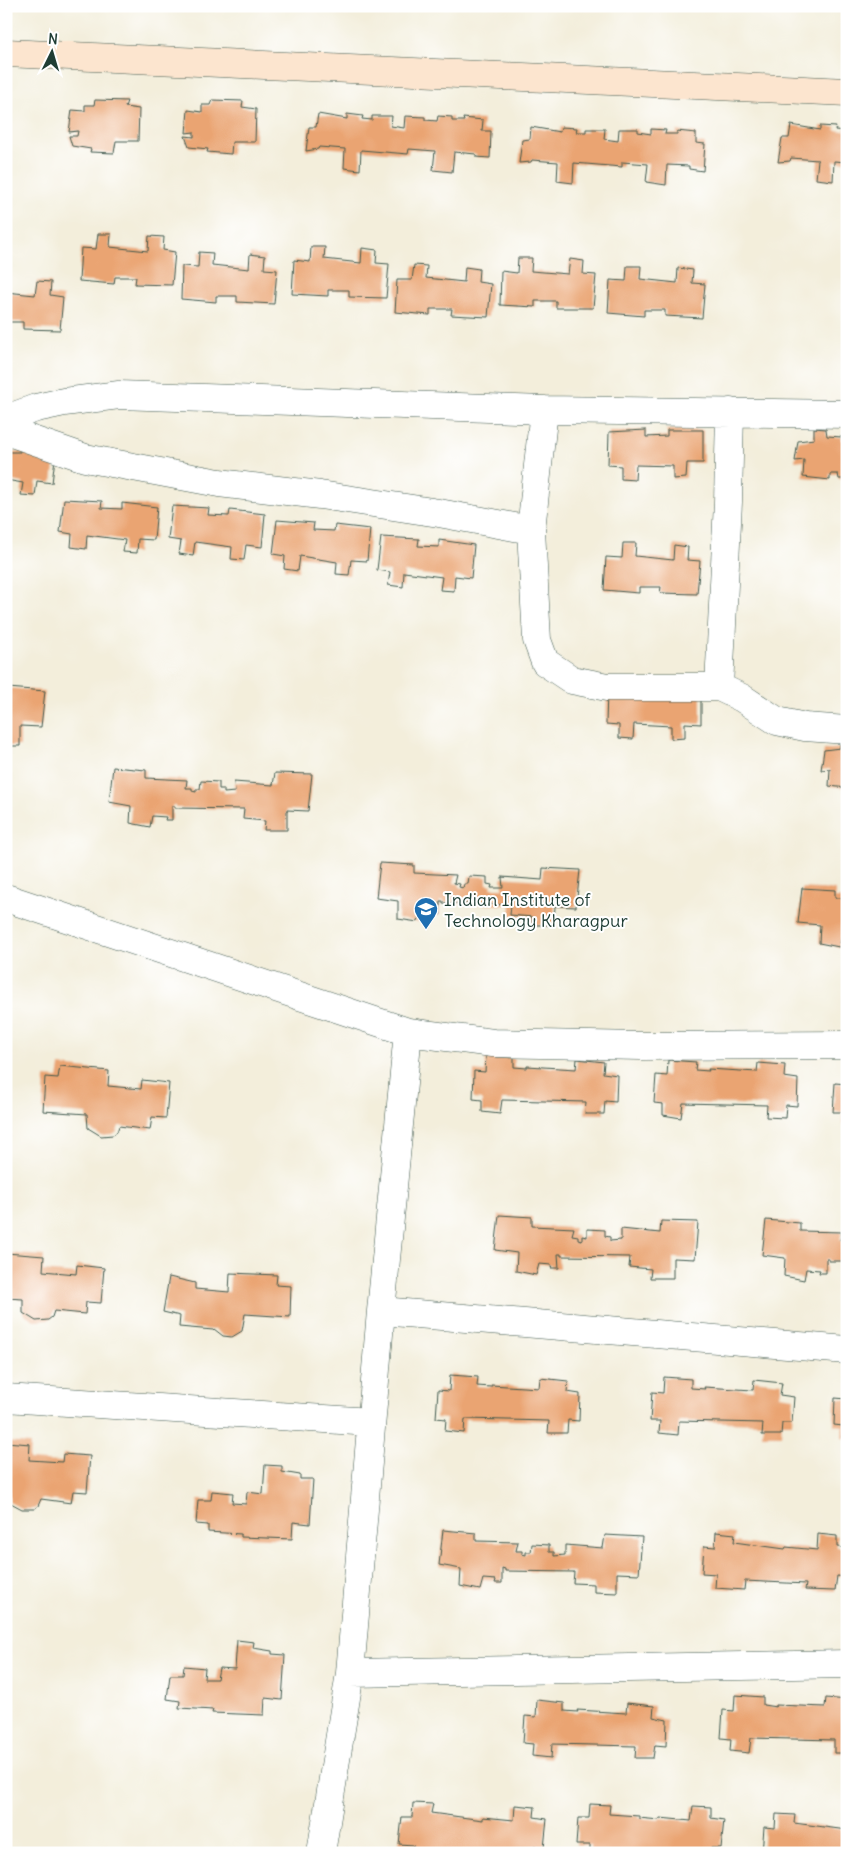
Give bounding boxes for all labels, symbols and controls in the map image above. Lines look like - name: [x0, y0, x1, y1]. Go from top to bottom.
- north arrow: [28, 28, 78, 78]
- text: N: [48, 30, 59, 48]
- place label: Indian Institute of Technology Kharagpur: [444, 888, 629, 932]
- school or university icon: Indian Institute of Technology Kharagpur: [413, 896, 439, 930]

